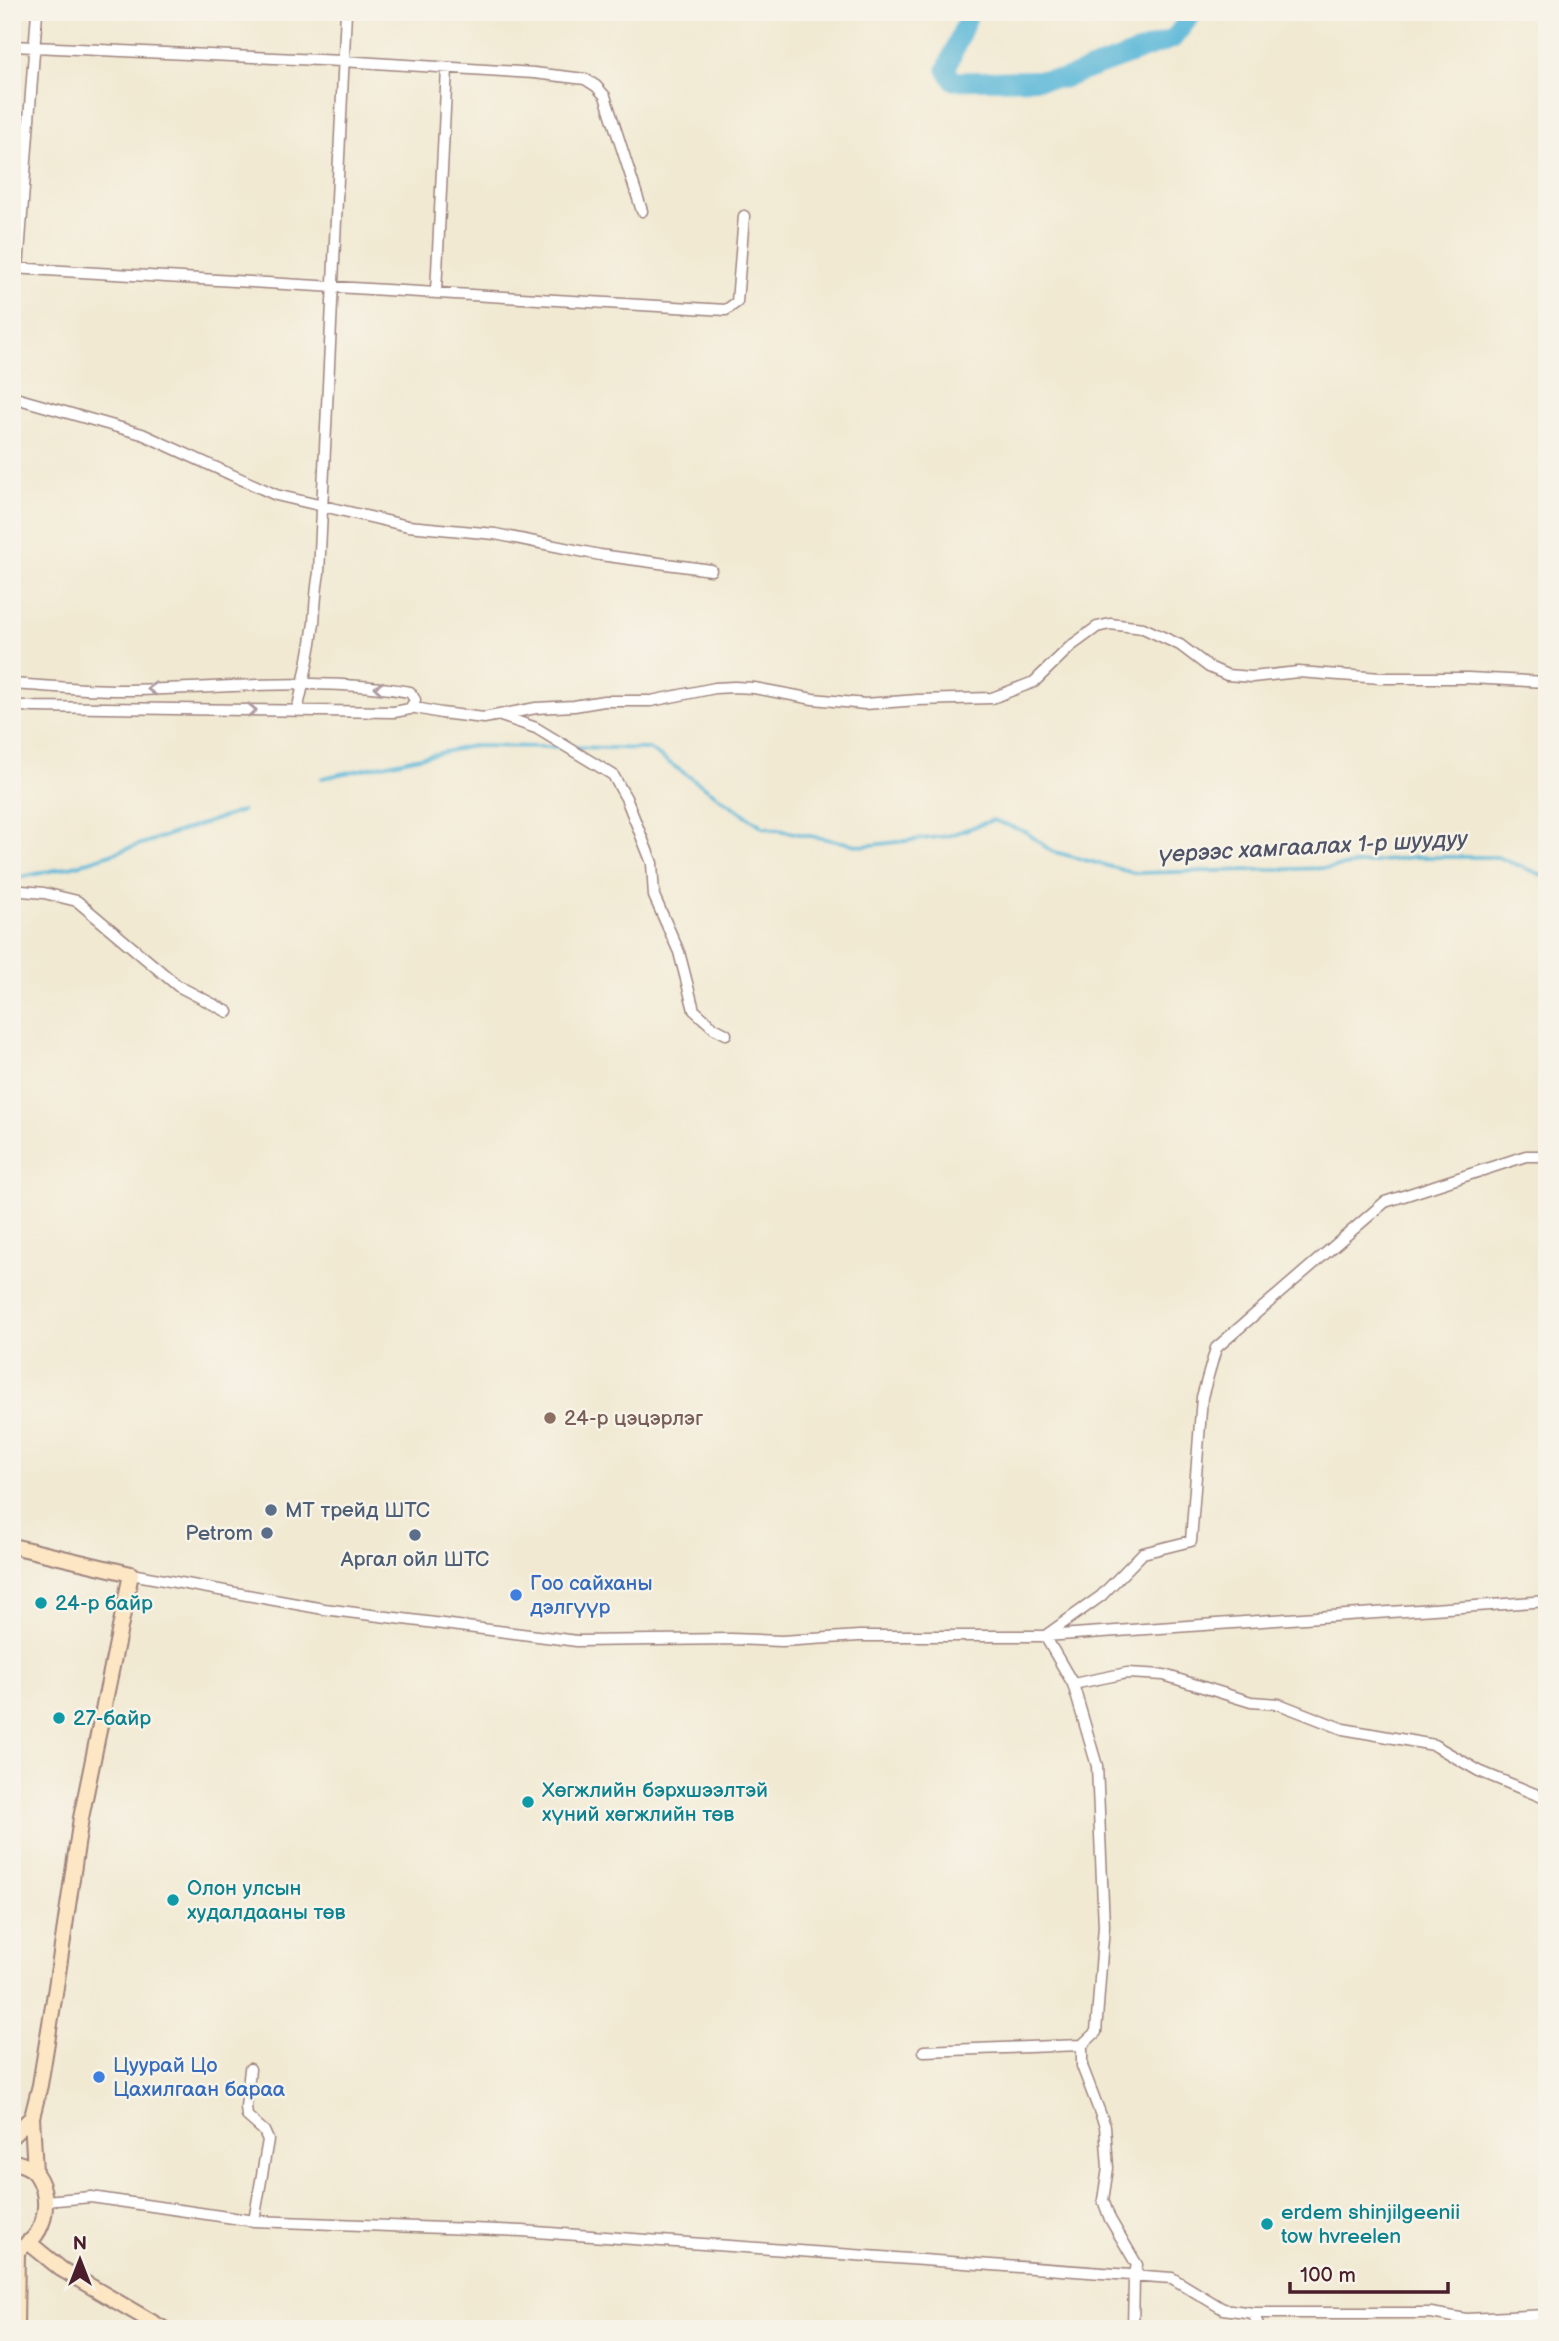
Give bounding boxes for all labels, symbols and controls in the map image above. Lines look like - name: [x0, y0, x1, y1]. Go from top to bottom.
- one-way arrow: [146, 681, 157, 696]
- one-way arrow: [373, 681, 384, 696]
- one-way arrow: [247, 702, 258, 718]
- water label: үерээс хамгаалах 1-р шуудуу: [1158, 825, 1470, 869]
- place label: 24-р цэцэрлэг: [564, 1406, 703, 1431]
- marker: 24-р цэцэрлэг: [542, 1410, 558, 1426]
- place label: МТ трейд ШТС: [285, 1498, 430, 1523]
- marker: МТ трейд ШТС: [263, 1502, 279, 1518]
- place label: Petrom: [185, 1521, 253, 1546]
- marker: Petrom: [259, 1525, 275, 1541]
- marker: Аргал ойл ШТС: [407, 1527, 423, 1543]
- place label: Аргал ойл ШТС: [340, 1547, 489, 1572]
- place label: Гоо сайханы дэлгүүр: [530, 1571, 653, 1620]
- marker: Гоо сайханы дэлгүүр: [508, 1587, 524, 1603]
- place label: 24-р байр: [55, 1591, 153, 1616]
- marker: 24-р байр: [33, 1595, 49, 1611]
- place label: 27-байр: [73, 1706, 151, 1731]
- marker: 27-байр: [51, 1710, 67, 1726]
- place label: Хөгжлийн бэрхшээлтэй хүний хөгжлийн төв: [542, 1778, 768, 1827]
- marker: Хөгжлийн бэрхшээлтэй хүний хөгжлийн төв: [520, 1794, 536, 1810]
- place label: Олон улсын худалдааны төв: [187, 1876, 346, 1925]
- marker: Олон улсын худалдааны төв: [165, 1892, 181, 1908]
- place label: Цуурай Цо Цахилгаан бараа: [113, 2053, 286, 2102]
- marker: Цуурай Цо Цахилгаан бараа: [91, 2069, 107, 2085]
- place label: erdem shinjilgeenii tow hvreelen: [1281, 2200, 1460, 2249]
- marker: erdem shinjilgeenii tow hvreelen: [1259, 2216, 1275, 2232]
- north arrow: [46, 2226, 116, 2296]
- text: N: [73, 2233, 87, 2256]
- scale bar: [1290, 2250, 1447, 2294]
- text: 100 m: [1300, 2263, 1356, 2288]

